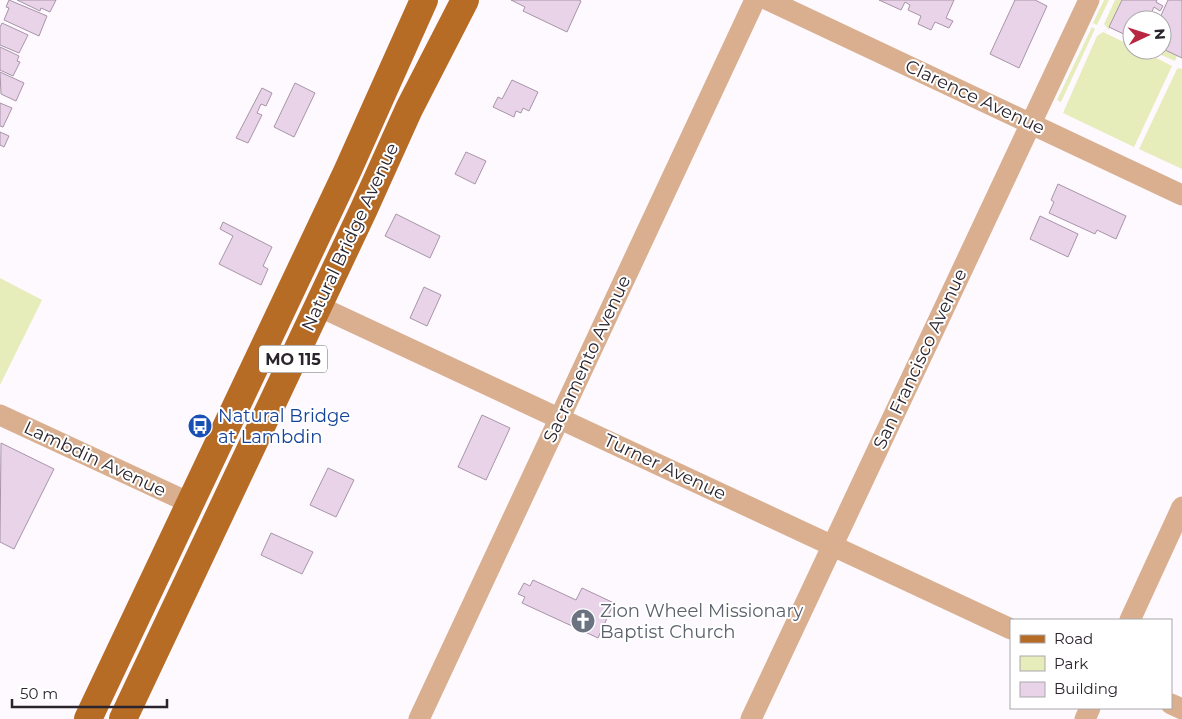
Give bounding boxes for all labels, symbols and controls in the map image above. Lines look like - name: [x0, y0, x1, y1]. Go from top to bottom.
- north arrow: [1122, 10, 1172, 60]
- text: N: [1151, 28, 1169, 40]
- street label: Clarence Avenue: [902, 55, 1049, 139]
- street label: Natural Bridge Avenue: [297, 139, 403, 334]
- street label: San Francisco Avenue: [868, 265, 972, 453]
- street label: Sacramento Avenue: [539, 272, 635, 446]
- road number: MO 115: [259, 346, 327, 372]
- place label: Natural Bridge at Lambdin: [218, 405, 350, 448]
- bus stop icon: Natural Bridge at Lambdin: [187, 413, 213, 439]
- street label: Lambdin Avenue: [20, 416, 170, 502]
- street label: Turner Avenue: [600, 429, 730, 505]
- place label: Zion Wheel Missionary Baptist Church: [600, 600, 803, 643]
- church icon: Zion Wheel Missionary Baptist Church: [570, 608, 596, 634]
- legend: [1010, 619, 1172, 709]
- text: Road: [1054, 629, 1093, 648]
- text: Park: [1054, 654, 1088, 673]
- scale bar: [12, 676, 168, 708]
- text: Building: [1054, 679, 1118, 698]
- text: 50 m: [20, 684, 58, 703]

